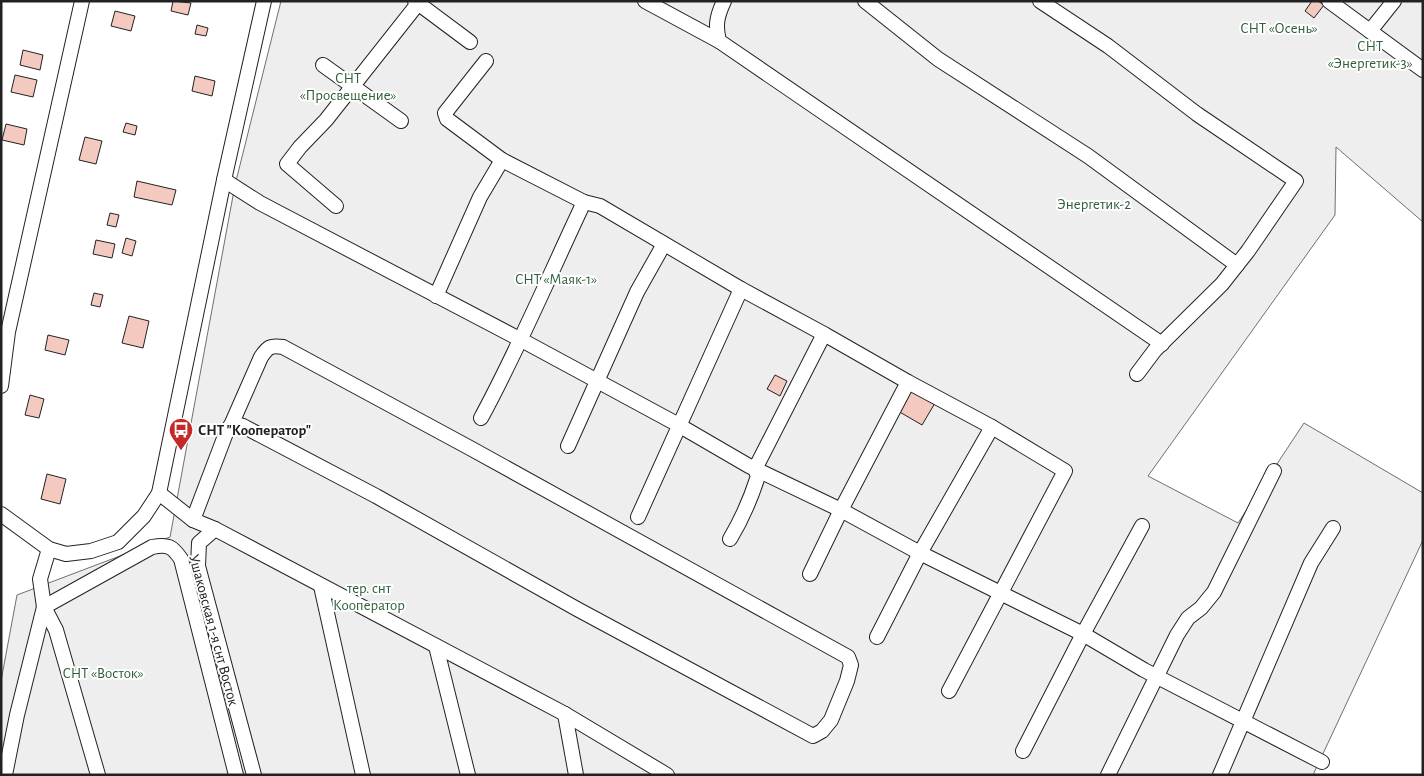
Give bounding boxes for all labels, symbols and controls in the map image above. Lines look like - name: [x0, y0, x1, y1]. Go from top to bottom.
- park label: СНТ «Осень»: [1240, 21, 1318, 36]
- park label: СНТ «Энергетик-3»: [1327, 39, 1413, 71]
- park label: СНТ «Просвещение»: [299, 71, 397, 103]
- park label: Энергетик-2: [1057, 197, 1131, 212]
- park label: СНТ «Маяк-1»: [515, 272, 597, 287]
- bus stop icon: СНТ "Кооператор": [168, 417, 194, 451]
- place label: СНТ "Кооператор": [198, 423, 311, 438]
- street label: Ушаковская 1-я снт Восток: [186, 553, 241, 708]
- park label: тер. снт Кооператор: [333, 581, 405, 613]
- park label: СНТ «Восток»: [62, 666, 144, 681]

